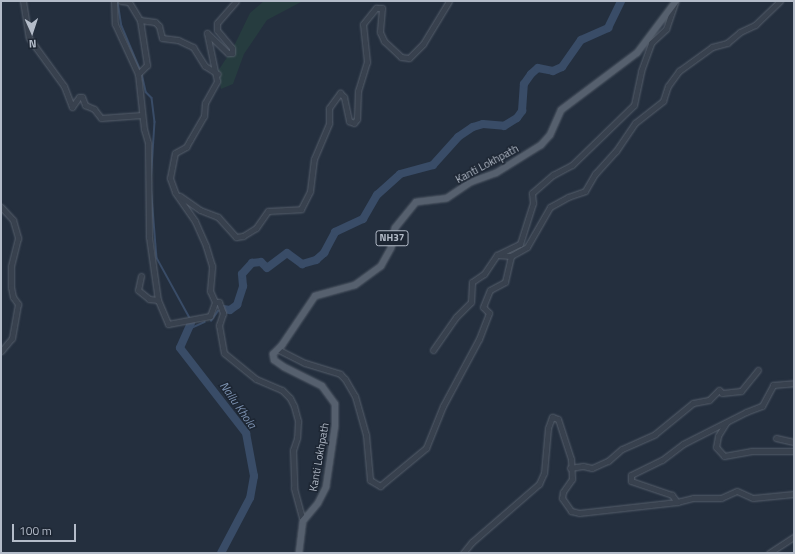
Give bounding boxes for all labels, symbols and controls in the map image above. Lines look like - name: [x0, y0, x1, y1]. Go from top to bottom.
- north arrow: [12, 12, 52, 52]
- text: N: [28, 36, 37, 52]
- street label: Kanti Lokhpath: [453, 142, 521, 186]
- road number: NH37: [375, 230, 409, 246]
- water label: Nallu Khola: [217, 379, 259, 431]
- street label: Kanti Lokhpath: [306, 422, 332, 492]
- scale bar: [14, 516, 78, 542]
- text: 100 m: [19, 521, 52, 540]

